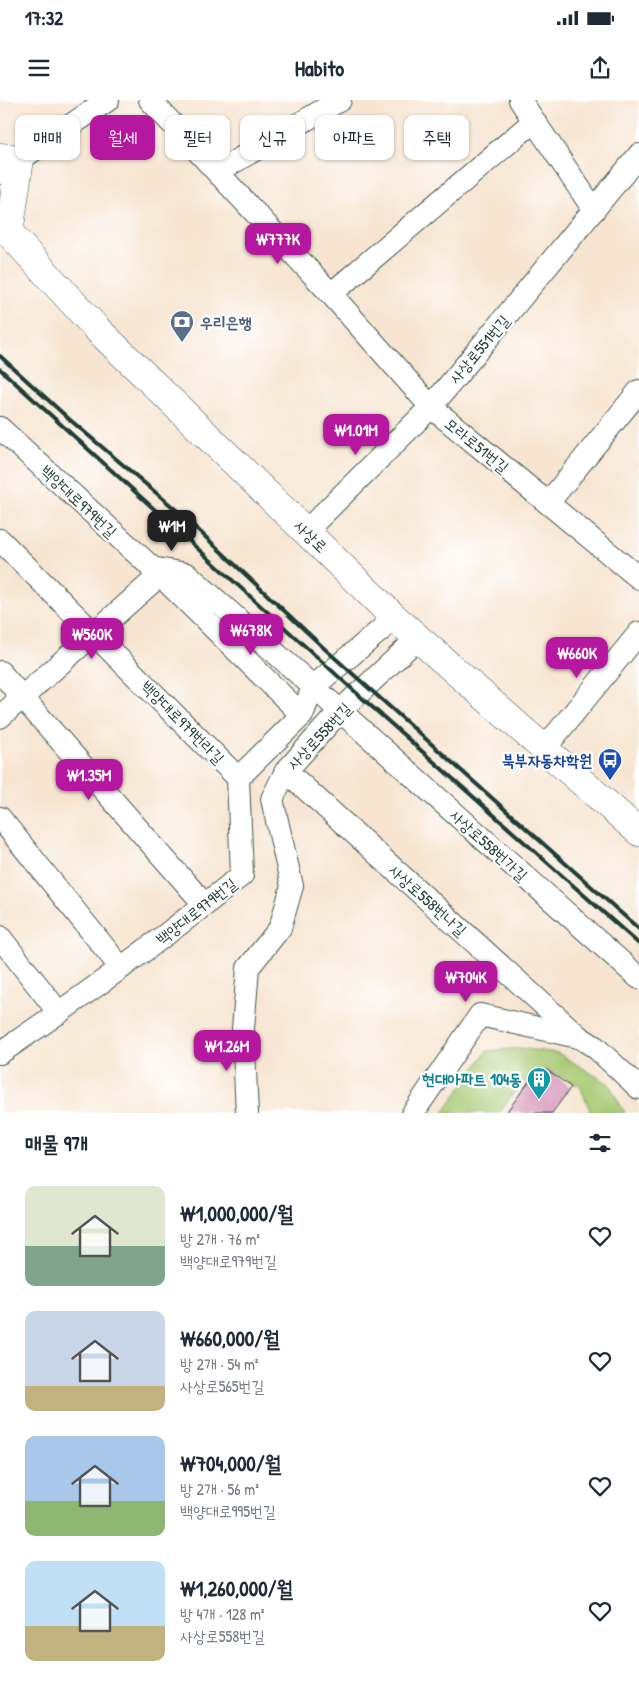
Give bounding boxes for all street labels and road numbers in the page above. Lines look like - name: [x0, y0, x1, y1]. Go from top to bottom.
- street label: 사상로551번길: [444, 310, 514, 388]
- street label: 모라로51번길: [440, 412, 514, 478]
- street label: 백양대로979번길: [36, 460, 122, 542]
- street label: 사상로: [289, 515, 333, 557]
- street label: 백양대로979번라길: [136, 675, 230, 769]
- street label: 사상로558번길: [282, 697, 356, 775]
- street label: 사상로558번가길: [445, 804, 533, 886]
- street label: 사상로558번나길: [384, 859, 472, 941]
- street label: 백양대로979번길: [151, 872, 241, 950]

